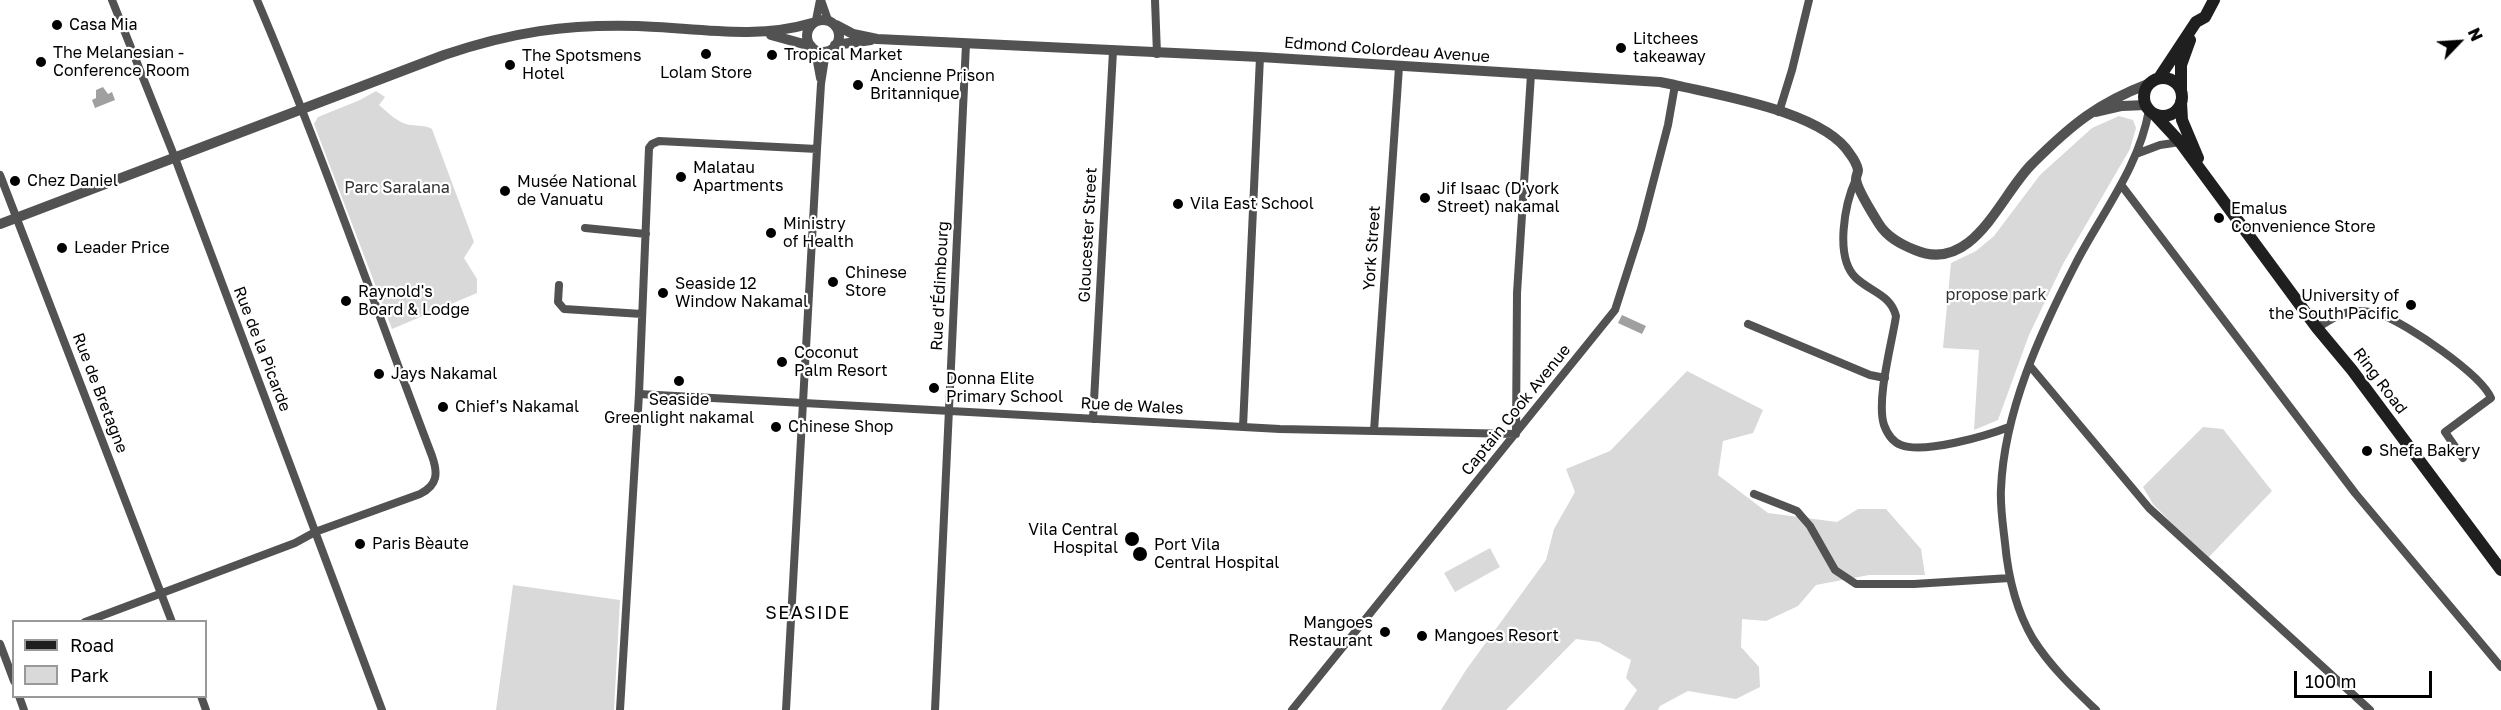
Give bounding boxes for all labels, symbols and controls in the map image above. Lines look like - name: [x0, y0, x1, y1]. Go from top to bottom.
- north arrow: [2429, 12, 2489, 72]
- place label: Casa Mia: [69, 15, 138, 35]
- marker: Casa Mia: [50, 18, 64, 32]
- text: N: [2464, 25, 2487, 44]
- place label: Litchees takeaway: [1633, 29, 1706, 67]
- street label: Edmond Colordeau Avenue: [1283, 33, 1491, 67]
- marker: Litchees takeaway: [1614, 41, 1628, 55]
- place label: The Melanesian - Conference Room: [53, 43, 190, 81]
- place label: Tropical Market: [784, 45, 903, 65]
- place label: The Spotsmens Hotel: [522, 46, 641, 84]
- marker: Lolam Store: [699, 47, 713, 61]
- marker: Tropical Market: [765, 48, 779, 62]
- marker: The Melanesian - Conference Room: [34, 55, 48, 69]
- marker: The Spotsmens Hotel: [503, 58, 517, 72]
- place label: Lolam Store: [660, 63, 752, 83]
- place label: Ancienne Prison Britannique: [870, 66, 995, 104]
- marker: Ancienne Prison Britannique: [851, 78, 865, 92]
- place label: Malatau Apartments: [693, 158, 784, 196]
- street label: Gloucester Street: [1075, 167, 1101, 303]
- marker: Malatau Apartments: [674, 170, 688, 184]
- place label: Chez Daniel: [27, 171, 118, 191]
- place label: Musée National de Vanuatu: [517, 172, 637, 210]
- marker: Chez Daniel: [8, 174, 22, 188]
- park label: Parc Saralana: [344, 178, 450, 198]
- place label: Jif Isaac (D'york Street) nakamal: [1437, 179, 1560, 217]
- marker: Musée National de Vanuatu: [498, 184, 512, 198]
- marker: Jif Isaac (D'york Street) nakamal: [1418, 191, 1432, 205]
- place label: Vila East School: [1190, 194, 1314, 214]
- marker: Vila East School: [1171, 197, 1185, 211]
- place label: Emalus Convenience Store: [2231, 199, 2375, 237]
- street label: York Street: [1359, 205, 1385, 291]
- marker: Emalus Convenience Store: [2212, 211, 2226, 225]
- place label: Ministry of Health: [783, 214, 854, 252]
- street label: Rue d'Édimbourg: [927, 221, 953, 351]
- marker: Ministry of Health: [764, 226, 778, 240]
- place label: Leader Price: [74, 238, 170, 258]
- marker: Leader Price: [55, 241, 69, 255]
- place label: Chinese Store: [845, 263, 907, 301]
- place label: Seaside 12 Window Nakamal: [675, 274, 808, 312]
- marker: Chinese Store: [826, 275, 840, 289]
- place label: Raynold's Board & Lodge: [358, 282, 470, 320]
- street label: Rue de la Picarde: [229, 284, 295, 414]
- park label: propose park: [1946, 285, 2046, 305]
- marker: Seaside 12 Window Nakamal: [656, 286, 670, 300]
- place label: University of the South Pacific: [2269, 286, 2399, 324]
- marker: Raynold's Board & Lodge: [339, 294, 353, 308]
- marker: University of the South Pacific: [2404, 298, 2418, 312]
- street label: Rue de Bretagne: [68, 330, 132, 456]
- street label: Captain Cook Avenue: [1457, 341, 1575, 479]
- place label: Coconut Palm Resort: [794, 343, 888, 381]
- street label: Ring Road: [2349, 344, 2411, 418]
- marker: Coconut Palm Resort: [775, 355, 789, 369]
- place label: Jays Nakamal: [391, 364, 497, 384]
- marker: Jays Nakamal: [372, 367, 386, 381]
- place label: Donna Elite Primary School: [946, 369, 1063, 407]
- marker: Seaside Greenlight nakamal: [672, 374, 686, 388]
- marker: Donna Elite Primary School: [927, 381, 941, 395]
- place label: Seaside Greenlight nakamal: [604, 390, 754, 428]
- street label: Rue de Wales: [1080, 394, 1184, 418]
- place label: Chief's Nakamal: [455, 397, 579, 417]
- marker: Chief's Nakamal: [436, 400, 450, 414]
- place label: Chinese Shop: [788, 417, 893, 437]
- marker: Chinese Shop: [769, 420, 783, 434]
- place label: Shefa Bakery: [2379, 441, 2480, 461]
- marker: Shefa Bakery: [2360, 444, 2374, 458]
- place label: Vila Central Hospital: [1028, 520, 1118, 558]
- marker: Vila Central Hospital: [1123, 530, 1141, 548]
- place label: Paris Bèaute: [372, 534, 469, 554]
- place label: Port Vila Central Hospital: [1154, 535, 1279, 573]
- marker: Paris Bèaute: [353, 537, 367, 551]
- marker: Port Vila Central Hospital: [1131, 545, 1149, 563]
- district label: SEASIDE: [765, 602, 851, 624]
- place label: Mangoes Restaurant: [1288, 613, 1373, 651]
- legend: [12, 620, 207, 698]
- marker: Mangoes Restaurant: [1378, 625, 1392, 639]
- place label: Mangoes Resort: [1434, 626, 1559, 646]
- marker: Mangoes Resort: [1415, 629, 1429, 643]
- text: Road: [70, 634, 114, 656]
- scale bar: [2297, 659, 2435, 697]
- text: Park: [70, 664, 109, 686]
- text: 100 m: [2305, 670, 2356, 692]

